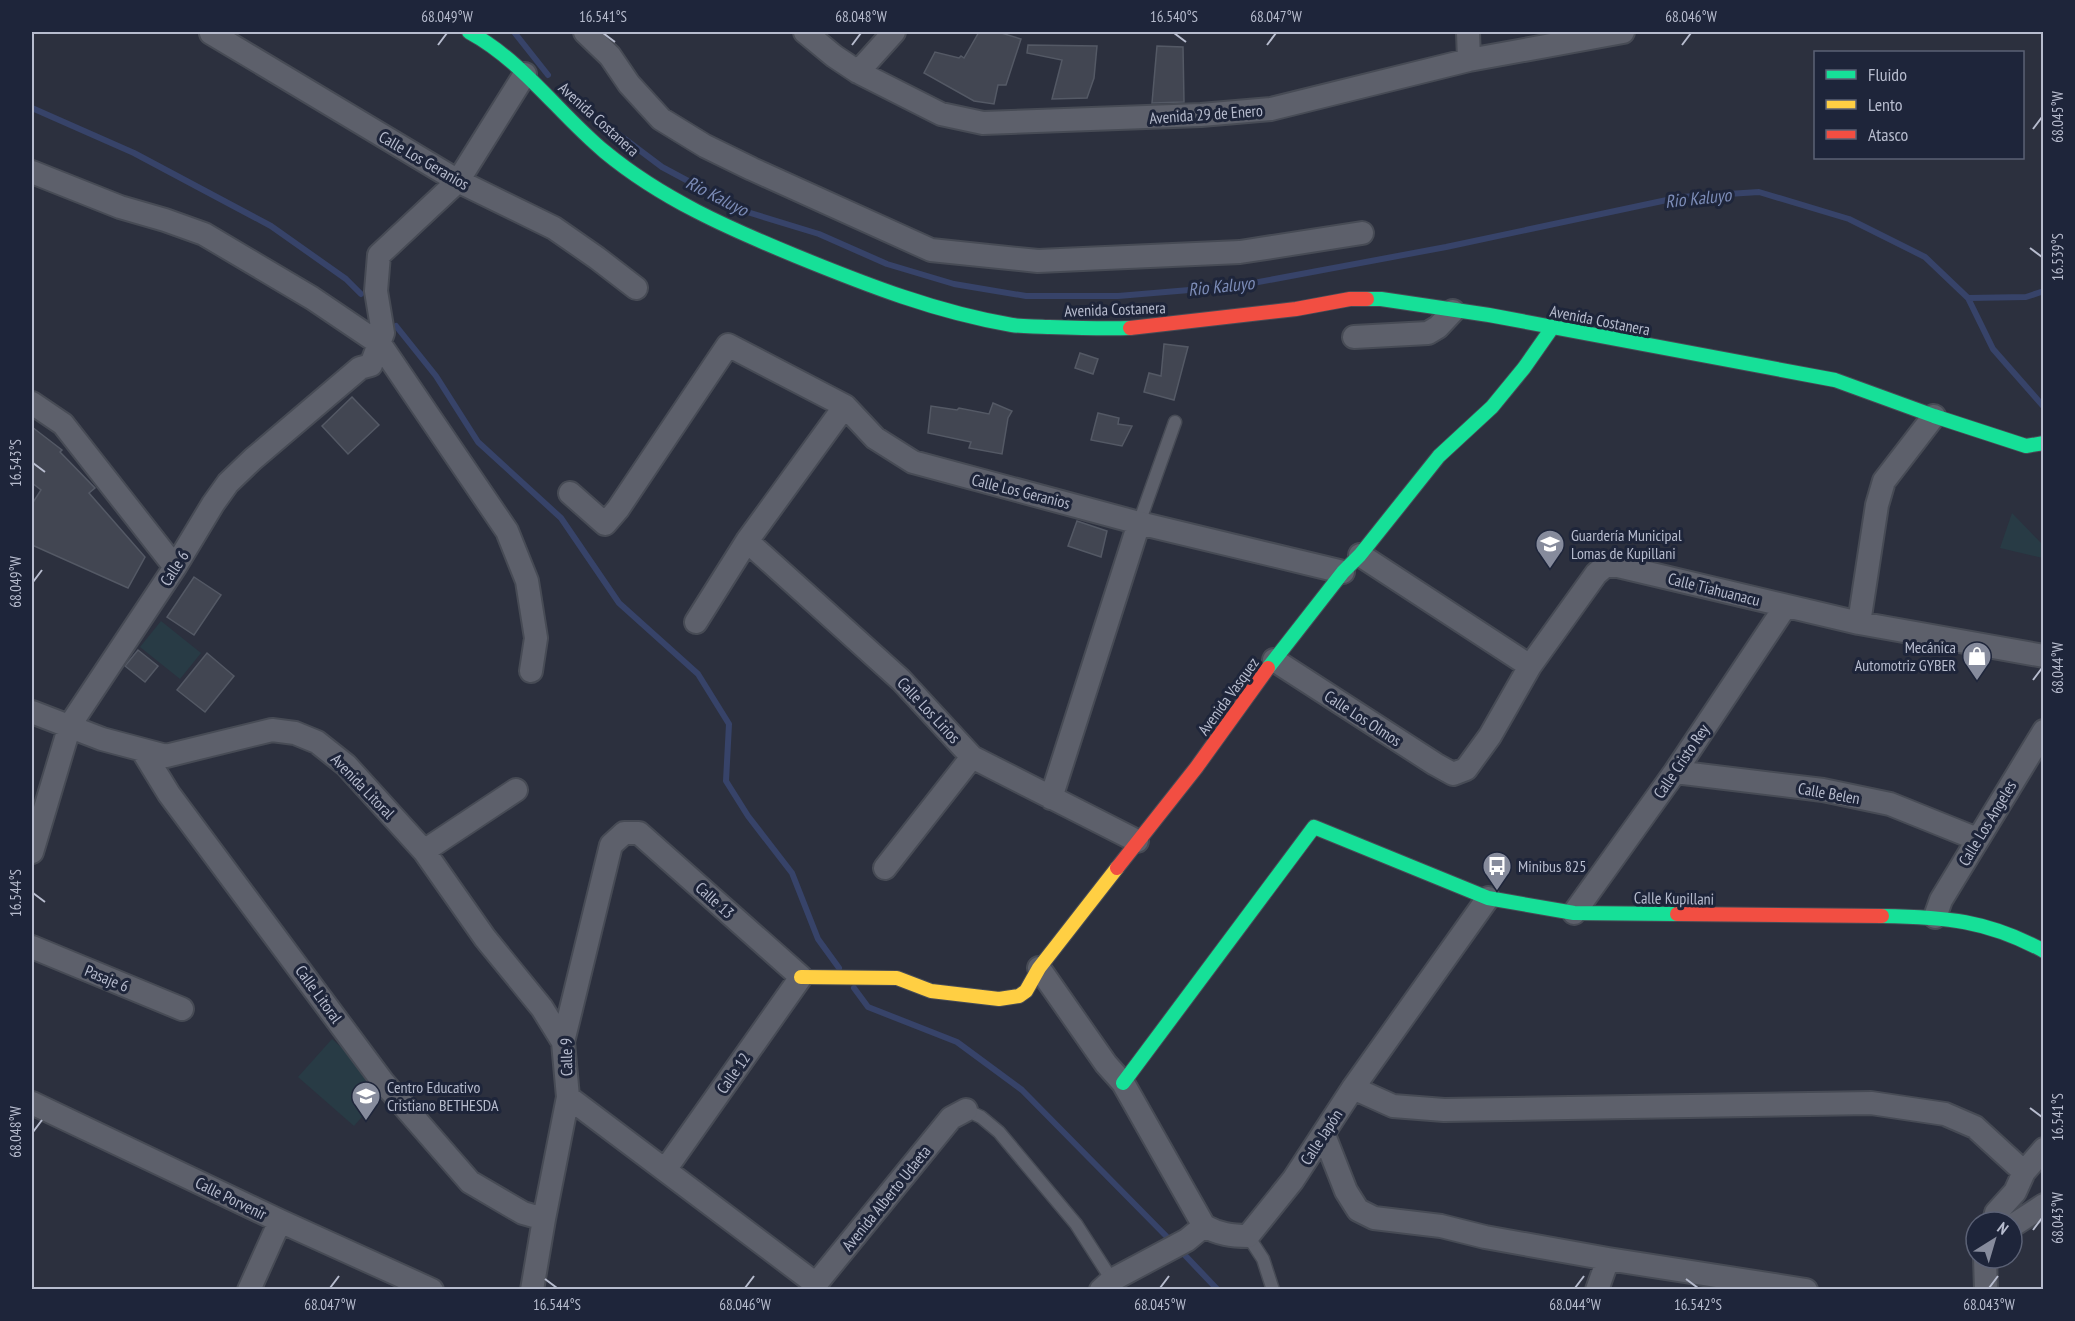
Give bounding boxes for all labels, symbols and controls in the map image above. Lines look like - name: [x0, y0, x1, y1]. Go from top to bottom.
- text: 68.049°W: [421, 7, 473, 26]
- text: 16.541°S: [579, 7, 627, 26]
- text: 68.048°W: [835, 7, 887, 26]
- text: 16.540°S: [1150, 7, 1198, 26]
- text: 68.047°W: [1250, 7, 1302, 26]
- text: 68.046°W: [1665, 7, 1717, 26]
- legend: [1814, 51, 2024, 159]
- text: Fluido: [1868, 63, 1907, 86]
- street label: Avenida Costanera: [555, 78, 643, 160]
- text: 68.045°W: [2048, 91, 2067, 143]
- text: Lento: [1868, 93, 1903, 116]
- street label: Avenida 29 de Enero: [1149, 100, 1263, 128]
- text: Atasco: [1868, 123, 1909, 146]
- street label: Calle Los Geranios: [375, 126, 473, 194]
- water label: Rio Kaluyo: [682, 171, 753, 222]
- water label: Rio Kaluyo: [1664, 183, 1733, 213]
- text: 16.539°S: [2048, 233, 2067, 281]
- water label: Rio Kaluyo: [1187, 271, 1256, 301]
- street label: Avenida Costanera: [1064, 297, 1166, 321]
- street label: Avenida Costanera: [1548, 300, 1652, 340]
- text: 16.543°S: [6, 439, 25, 487]
- street label: Calle Los Geranios: [970, 469, 1072, 513]
- place label: Guardería Municipal Lomas de Kupillani: [1571, 525, 1682, 563]
- school or university icon: Guardería Municipal Lomas de Kupillani: [1534, 528, 1566, 570]
- street label: Calle 6: [155, 547, 193, 589]
- text: 68.049°W: [6, 556, 25, 608]
- street label: Calle Tiahuanacu: [1666, 568, 1762, 610]
- place label: Mecánica Automotriz GYBER: [1855, 637, 1956, 675]
- shop icon: Mecánica Automotriz GYBER: [1961, 640, 1993, 682]
- text: 68.044°W: [2048, 642, 2067, 694]
- street label: Avenida Vasquez: [1193, 653, 1263, 739]
- street label: Calle Los Lirios: [893, 673, 965, 747]
- street label: Calle Los Olmos: [1321, 686, 1405, 750]
- street label: Calle Cristo Rey: [1649, 720, 1713, 802]
- street label: Avenida Litoral: [327, 749, 399, 823]
- street label: Calle Los Angeles: [1954, 777, 2020, 869]
- street label: Calle Belen: [1796, 778, 1862, 808]
- bus stop icon: Minibus 825: [1481, 850, 1513, 892]
- place label: Minibus 825: [1518, 856, 1586, 876]
- text: 16.544°S: [6, 869, 25, 917]
- street label: Calle 13: [691, 877, 739, 923]
- street label: Calle Kupillani: [1634, 887, 1714, 909]
- street label: Pasaje 6: [82, 960, 132, 996]
- street label: Calle Litoral: [291, 961, 347, 1027]
- street label: Calle 9: [556, 1038, 576, 1076]
- street label: Calle 12: [712, 1049, 754, 1097]
- place label: Centro Educativo Cristiano BETHESDA: [387, 1077, 499, 1115]
- school or university icon: Centro Educativo Cristiano BETHESDA: [350, 1080, 382, 1122]
- text: 16.541°S: [2048, 1093, 2067, 1141]
- street label: Calle Japón: [1296, 1105, 1346, 1169]
- text: 68.048°W: [6, 1106, 25, 1158]
- street label: Avenida Alberto Udaeta: [837, 1141, 935, 1255]
- street label: Calle Porvenir: [192, 1172, 270, 1224]
- text: 68.043°W: [2048, 1192, 2067, 1244]
- north arrow: [1964, 1210, 2024, 1270]
- text: N: [1994, 1217, 2012, 1239]
- text: 68.047°W: [304, 1295, 356, 1314]
- text: 16.544°S: [533, 1295, 581, 1314]
- text: 68.046°W: [719, 1295, 771, 1314]
- text: 68.045°W: [1134, 1295, 1186, 1314]
- text: 68.044°W: [1549, 1295, 1601, 1314]
- text: 16.542°S: [1674, 1295, 1722, 1314]
- text: 68.043°W: [1963, 1295, 2015, 1314]

